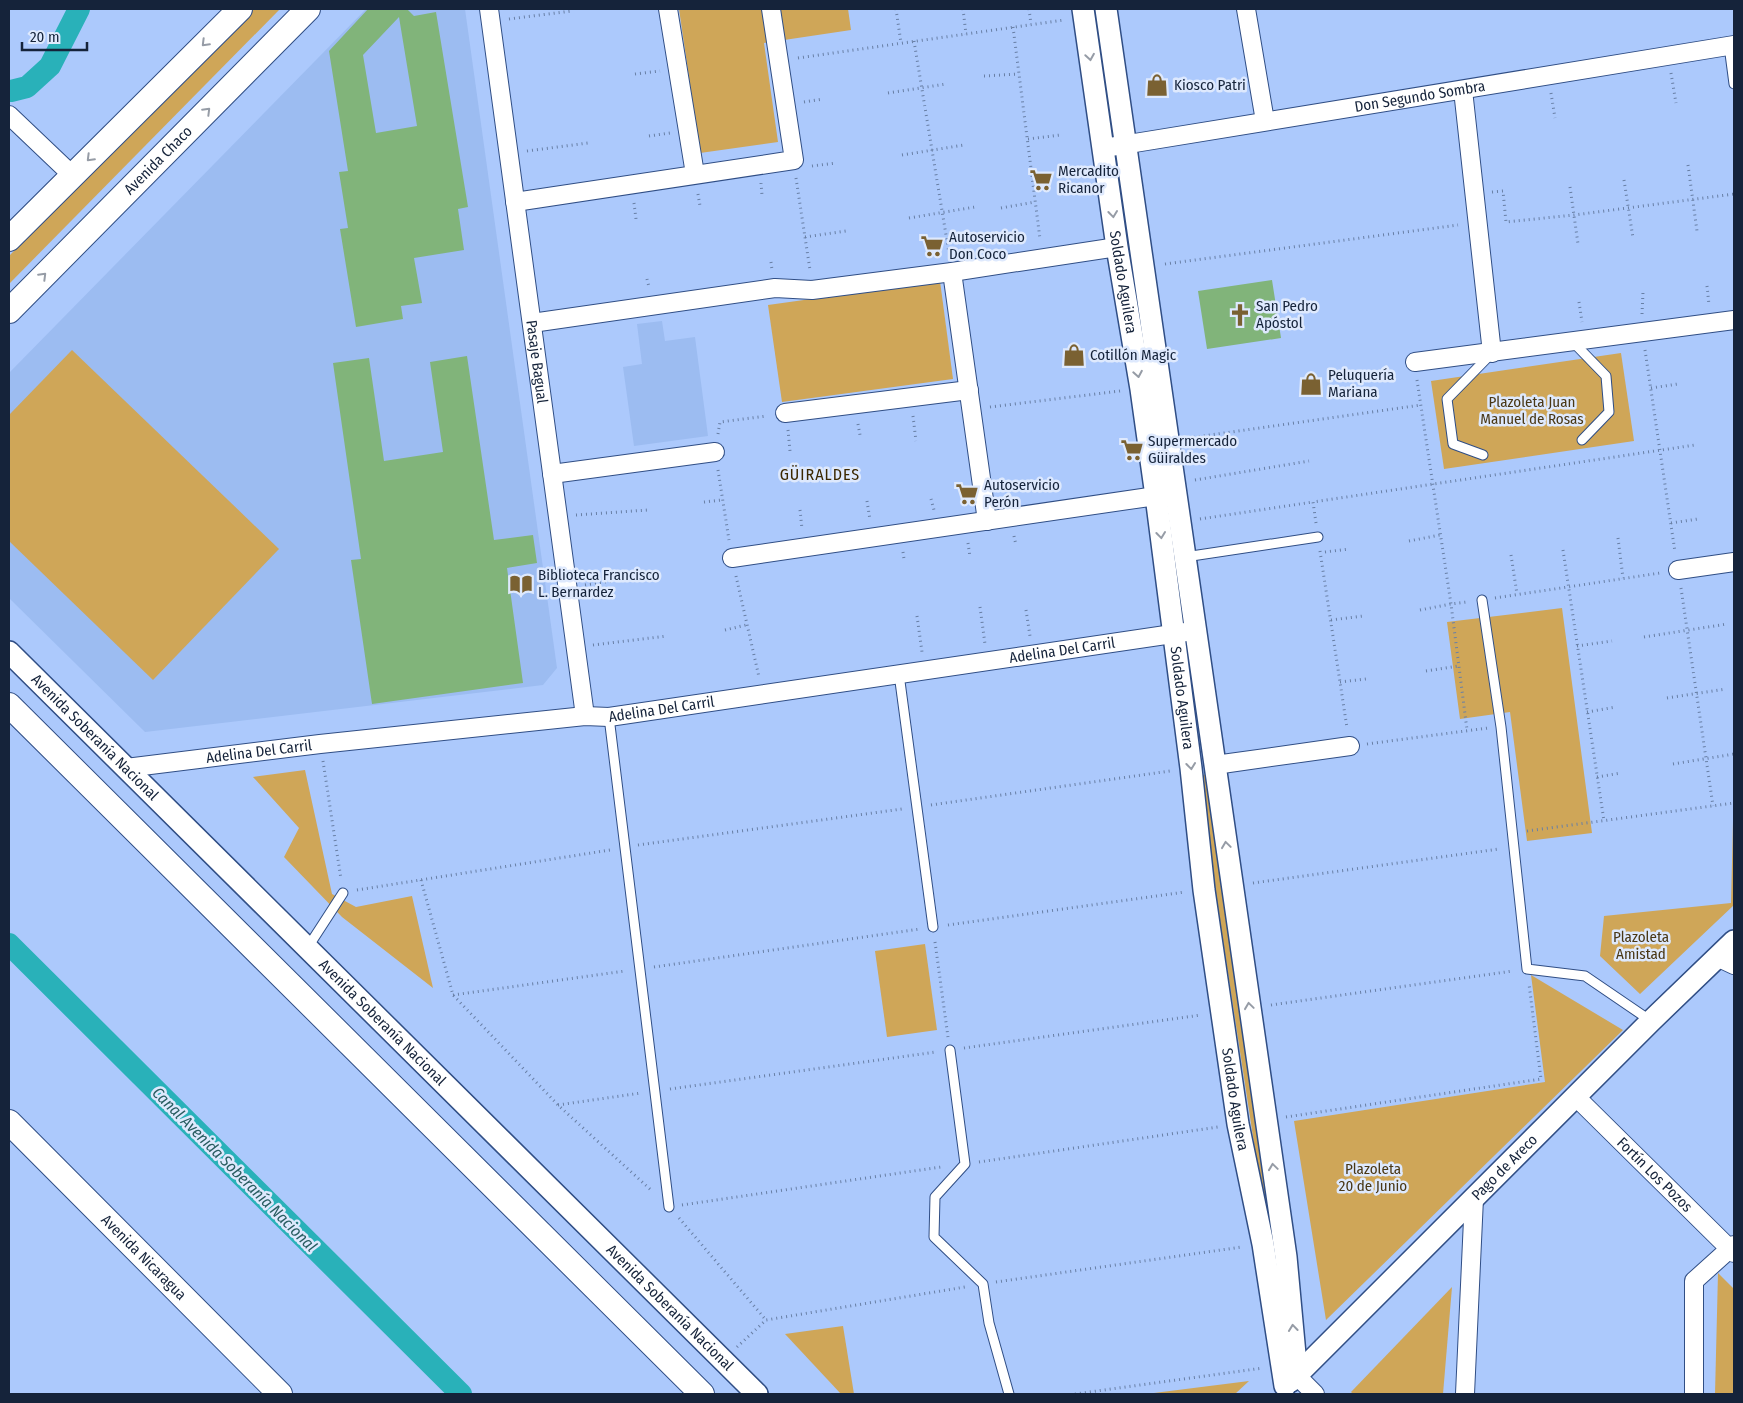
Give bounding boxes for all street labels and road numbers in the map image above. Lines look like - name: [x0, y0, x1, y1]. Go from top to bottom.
- street label: Don Segundo Sombra: [1353, 77, 1486, 116]
- street label: Avenida Chaco: [120, 122, 196, 198]
- street label: Soldado Aguilera: [1106, 229, 1140, 335]
- street label: Pasaje Bagual: [522, 319, 551, 405]
- street label: Adelina Del Carril: [1008, 634, 1116, 667]
- street label: Soldado Aguilera: [1166, 645, 1198, 751]
- street label: Avenida Soberanía Nacional: [28, 670, 162, 804]
- street label: Adelina Del Carril: [607, 693, 716, 726]
- street label: Adelina Del Carril: [205, 736, 313, 767]
- street label: Avenida Soberanía Nacional: [315, 956, 450, 1089]
- street label: Soldado Aguilera: [1218, 1047, 1252, 1152]
- street label: Pago de Areco: [1468, 1131, 1541, 1204]
- street label: Fortín Los Pozos: [1613, 1134, 1696, 1216]
- street label: Avenida Nicaragua: [97, 1211, 190, 1304]
- street label: Avenida Soberanía Nacional: [603, 1241, 737, 1375]

